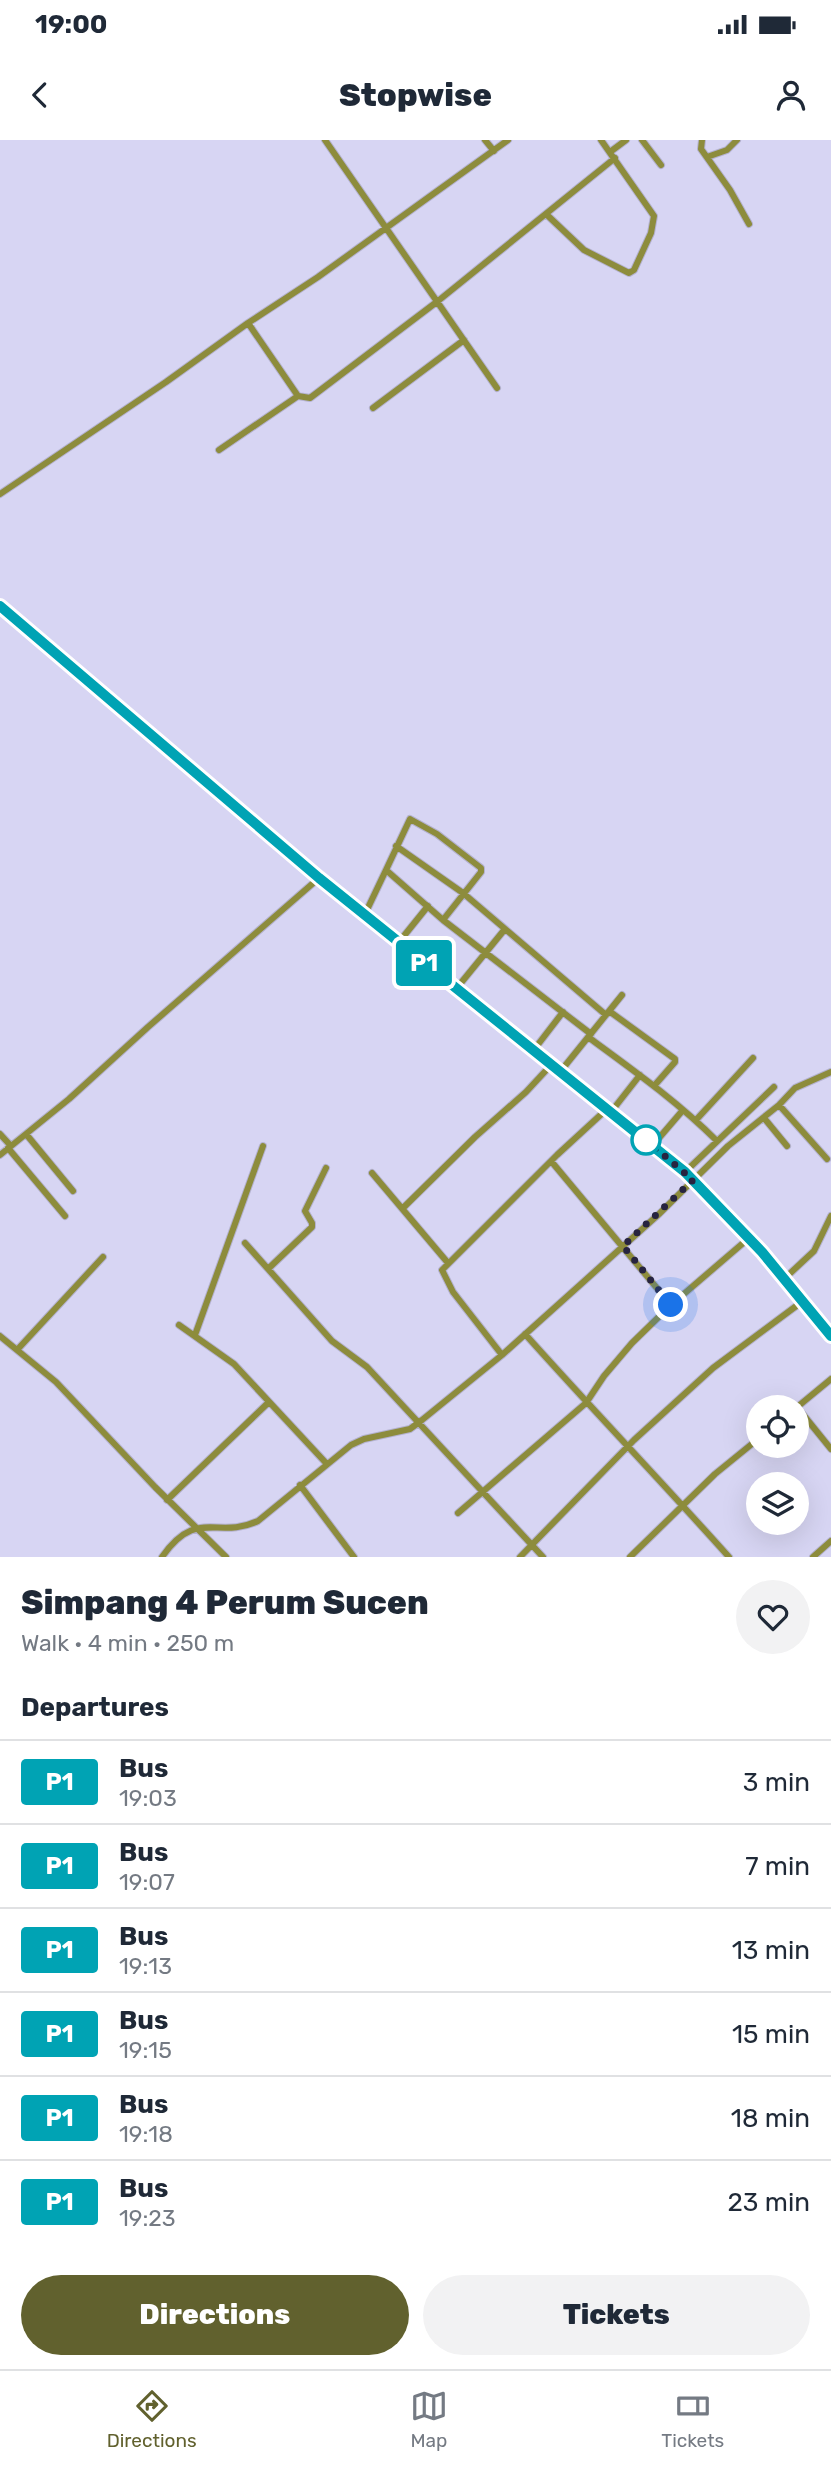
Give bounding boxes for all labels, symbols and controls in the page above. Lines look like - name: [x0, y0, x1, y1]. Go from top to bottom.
- text: 19:00: [35, 9, 108, 40]
- icon: back: [21, 76, 59, 114]
- text: Stopwise: [339, 76, 492, 114]
- icon: person: [772, 76, 810, 114]
- line badge: P1: [392, 940, 456, 986]
- text: P1: [410, 949, 438, 977]
- unlabelled marker: [631, 1125, 661, 1155]
- your location: [653, 1287, 688, 1322]
- map controls: [746, 1395, 809, 1535]
- button: locate: [746, 1395, 809, 1458]
- button: layers: [746, 1472, 809, 1535]
- button: heart: [736, 1580, 810, 1654]
- text: Simpang 4 Perum Sucen: [21, 1583, 429, 1622]
- text: Walk · 4 min · 250 m: [21, 1629, 234, 1657]
- text: Departures: [21, 1692, 169, 1723]
- text: Bus: [119, 1753, 168, 1784]
- text: 3 min: [743, 1767, 810, 1798]
- text: P1: [45, 1768, 74, 1796]
- text: 19:03: [119, 1784, 177, 1812]
- text: Bus: [119, 1837, 168, 1868]
- text: 7 min: [745, 1851, 810, 1882]
- text: P1: [45, 1852, 74, 1880]
- text: 19:07: [119, 1868, 175, 1896]
- text: Bus: [119, 1921, 168, 1952]
- text: 13 min: [732, 1935, 810, 1966]
- text: P1: [45, 1936, 74, 1964]
- text: 19:13: [119, 1952, 172, 1980]
- text: Bus: [119, 2005, 168, 2036]
- text: 15 min: [732, 2019, 810, 2050]
- text: P1: [45, 2020, 74, 2048]
- text: 19:15: [119, 2036, 172, 2064]
- text: Bus: [119, 2089, 168, 2120]
- text: 18 min: [731, 2103, 810, 2134]
- text: P1: [45, 2104, 74, 2132]
- text: 19:18: [119, 2120, 173, 2148]
- text: Bus: [119, 2173, 168, 2204]
- text: 23 min: [728, 2187, 810, 2218]
- text: P1: [45, 2188, 74, 2216]
- text: 19:23: [119, 2204, 176, 2232]
- button: Directions: [21, 2275, 409, 2355]
- button: Tickets: [423, 2275, 810, 2355]
- tab: Directions: [107, 2387, 197, 2452]
- tab: Map: [410, 2387, 448, 2452]
- tab: Tickets: [661, 2387, 724, 2452]

